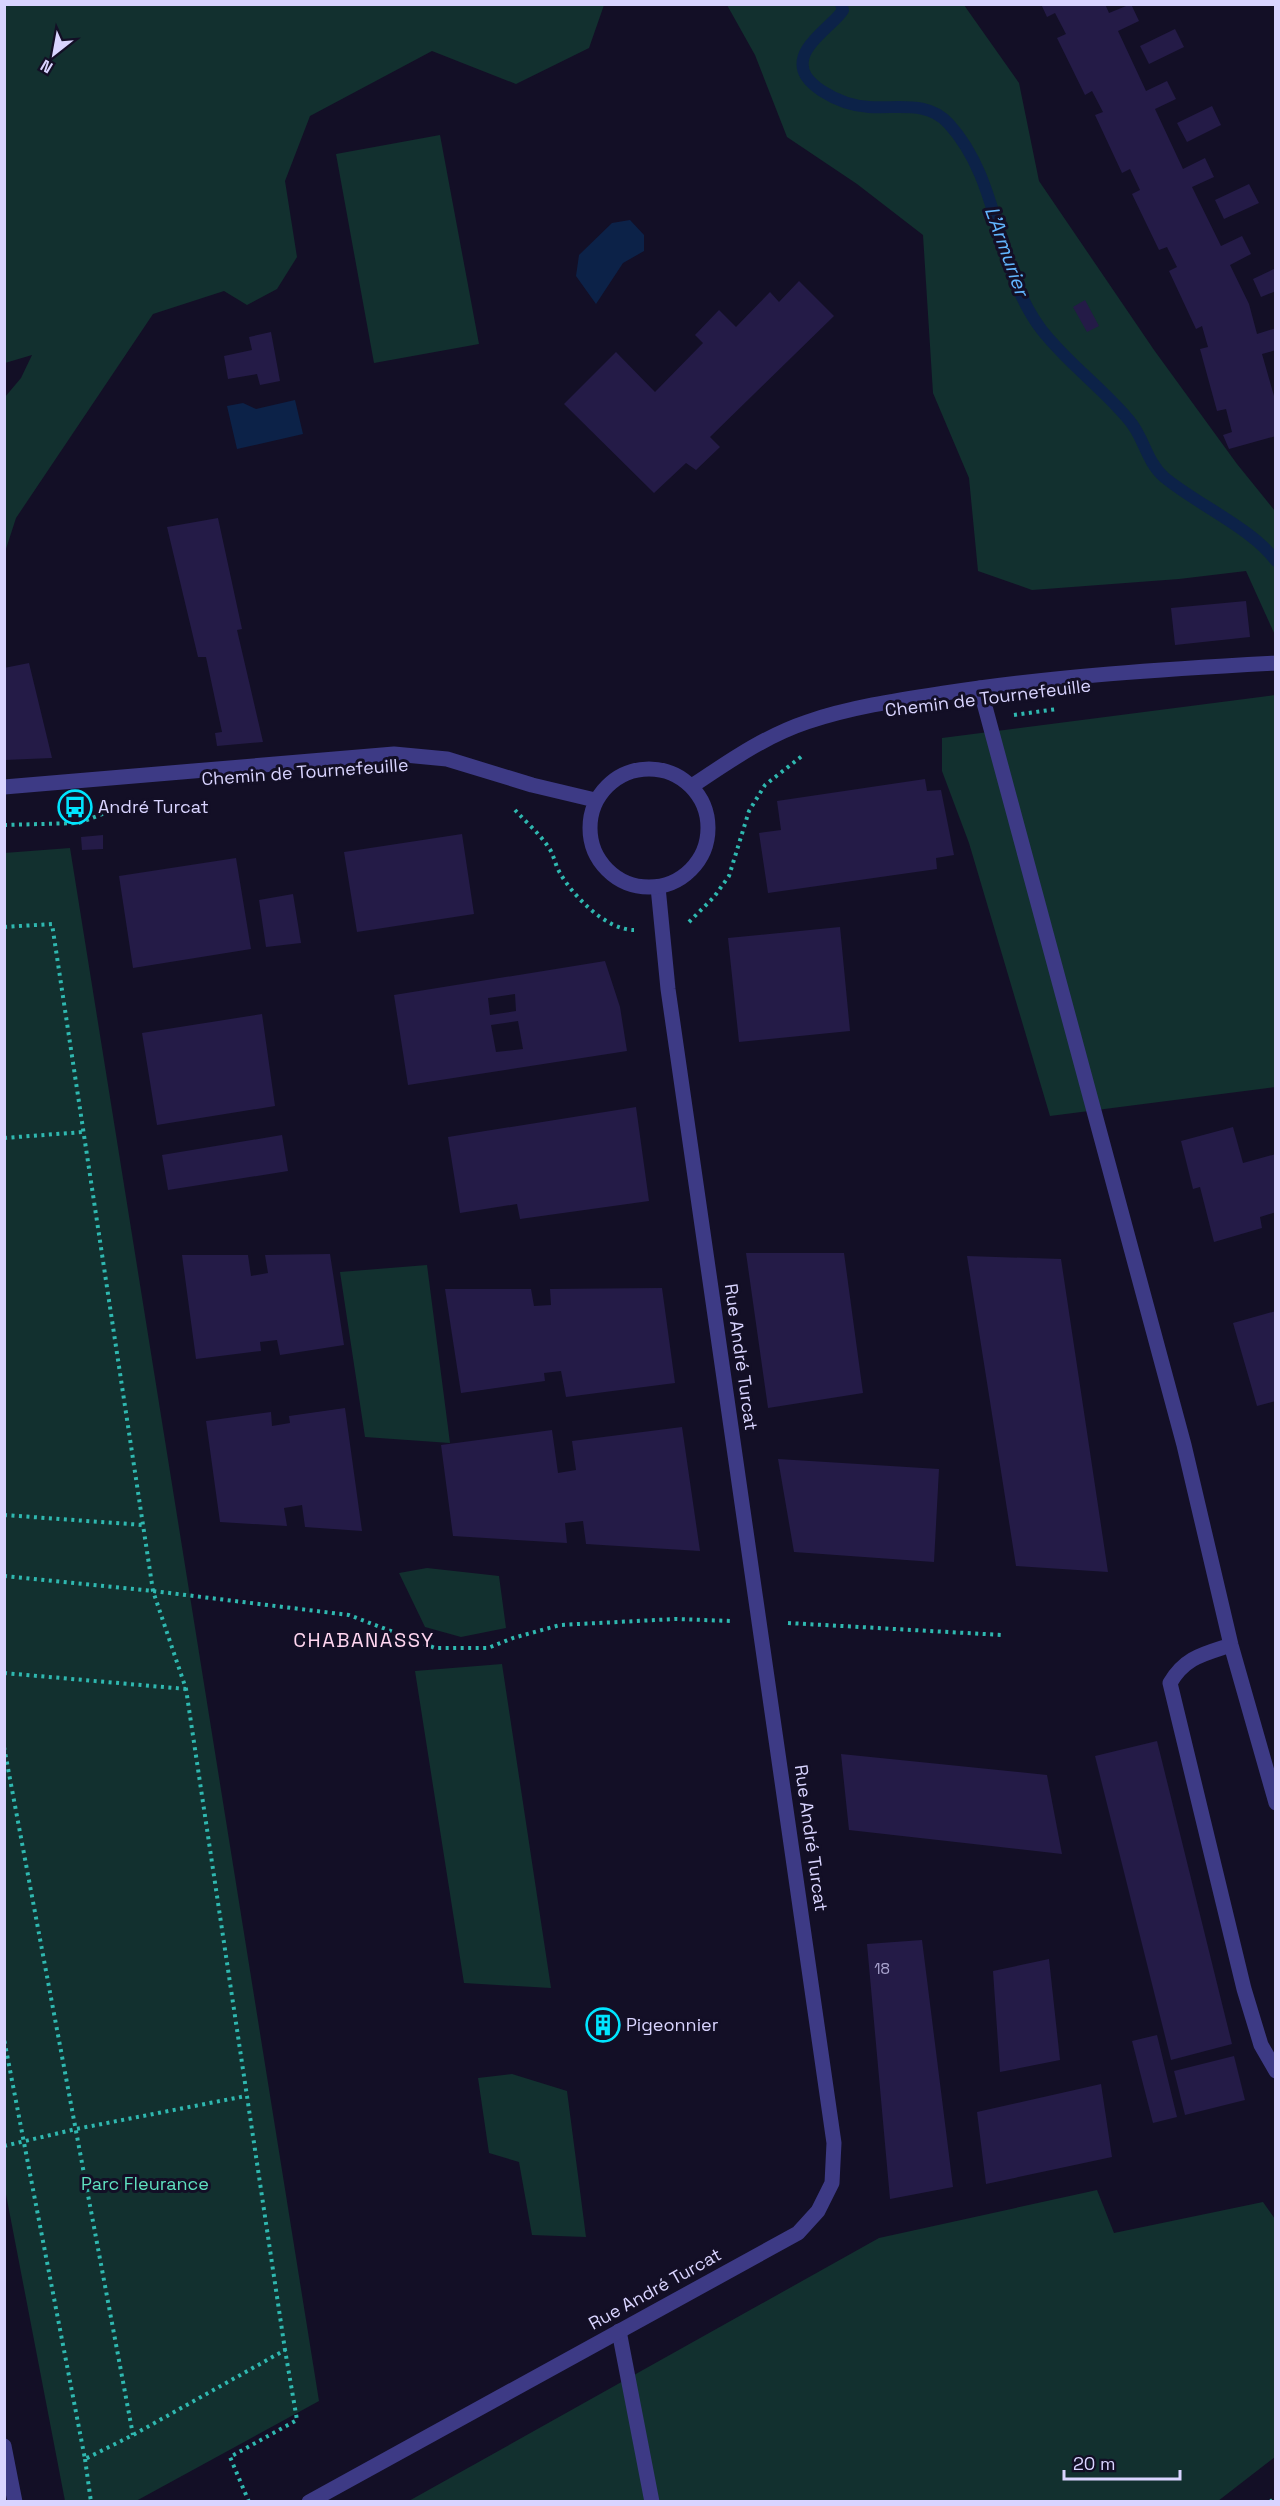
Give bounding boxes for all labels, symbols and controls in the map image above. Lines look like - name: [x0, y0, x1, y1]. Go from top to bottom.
- north arrow: [24, 24, 84, 84]
- text: N: [37, 55, 57, 78]
- water label: L'Armurier: [979, 203, 1036, 302]
- street label: Chemin de Tournefeuille: [884, 673, 1092, 722]
- street label: Chemin de Tournefeuille: [201, 753, 409, 790]
- bus stop icon: André Turcat: [57, 789, 93, 825]
- place label: André Turcat: [98, 795, 209, 818]
- street label: Rue André Turcat: [720, 1282, 763, 1432]
- district label: CHABANASSY: [293, 1627, 435, 1653]
- street label: Rue André Turcat: [790, 1763, 833, 1913]
- house number: 18: [874, 1959, 890, 1978]
- building icon: Pigeonnier: [585, 2007, 621, 2043]
- place label: Pigeonnier: [626, 2013, 719, 2036]
- park label: Parc Fleurance: [81, 2172, 209, 2195]
- street label: Rue André Turcat: [584, 2243, 725, 2335]
- scale bar: [1064, 2443, 1180, 2481]
- text: 20 m: [1073, 2452, 1116, 2475]

